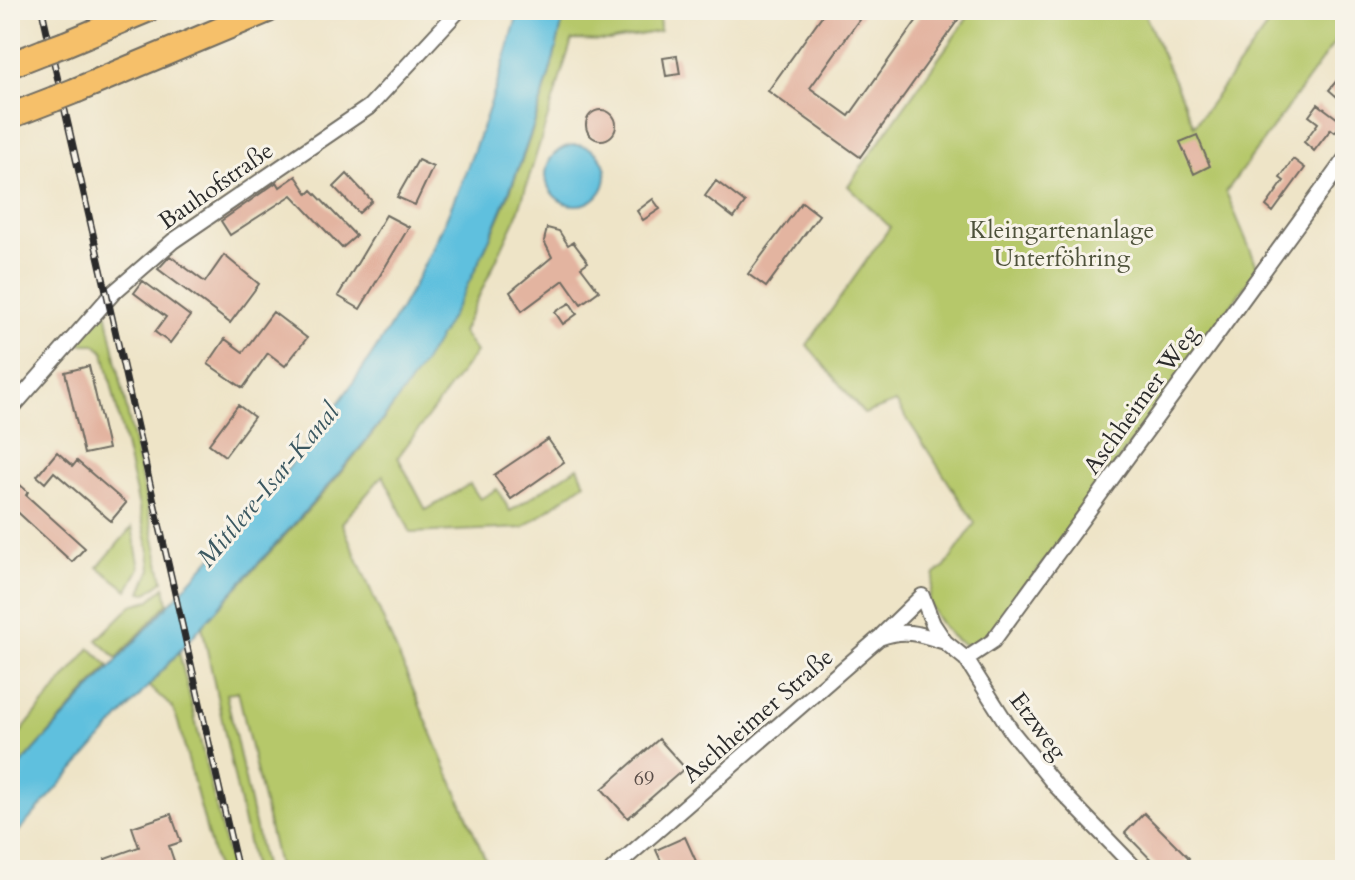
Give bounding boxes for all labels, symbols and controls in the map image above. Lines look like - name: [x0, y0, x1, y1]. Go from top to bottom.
- street label: Bauhofstraße: [152, 134, 280, 238]
- park label: Kleingartenanlage Unterföhring: [970, 214, 1154, 275]
- street label: Aschheimer Weg: [1076, 318, 1207, 481]
- water label: Mittlere-Isar-Kanal: [189, 395, 348, 575]
- street label: Aschheimer Straße: [675, 641, 841, 791]
- street label: Etzweg: [1002, 685, 1075, 767]
- house number: 69: [634, 765, 654, 792]

